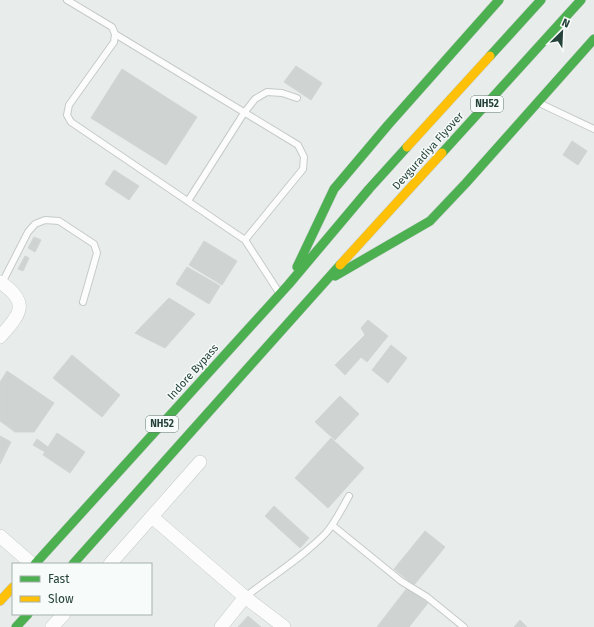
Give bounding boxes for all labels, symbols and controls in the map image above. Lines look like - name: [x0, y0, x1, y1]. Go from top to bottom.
- north arrow: [542, 12, 582, 52]
- text: N: [560, 16, 572, 31]
- road number: NH52: [471, 96, 503, 112]
- street label: Devguradiya Flyover: [390, 109, 467, 192]
- street label: Indore Bypass: [165, 342, 221, 402]
- road number: NH52: [146, 416, 178, 432]
- legend: [12, 563, 152, 615]
- text: Fast: [48, 572, 70, 586]
- text: Slow: [48, 592, 74, 606]

